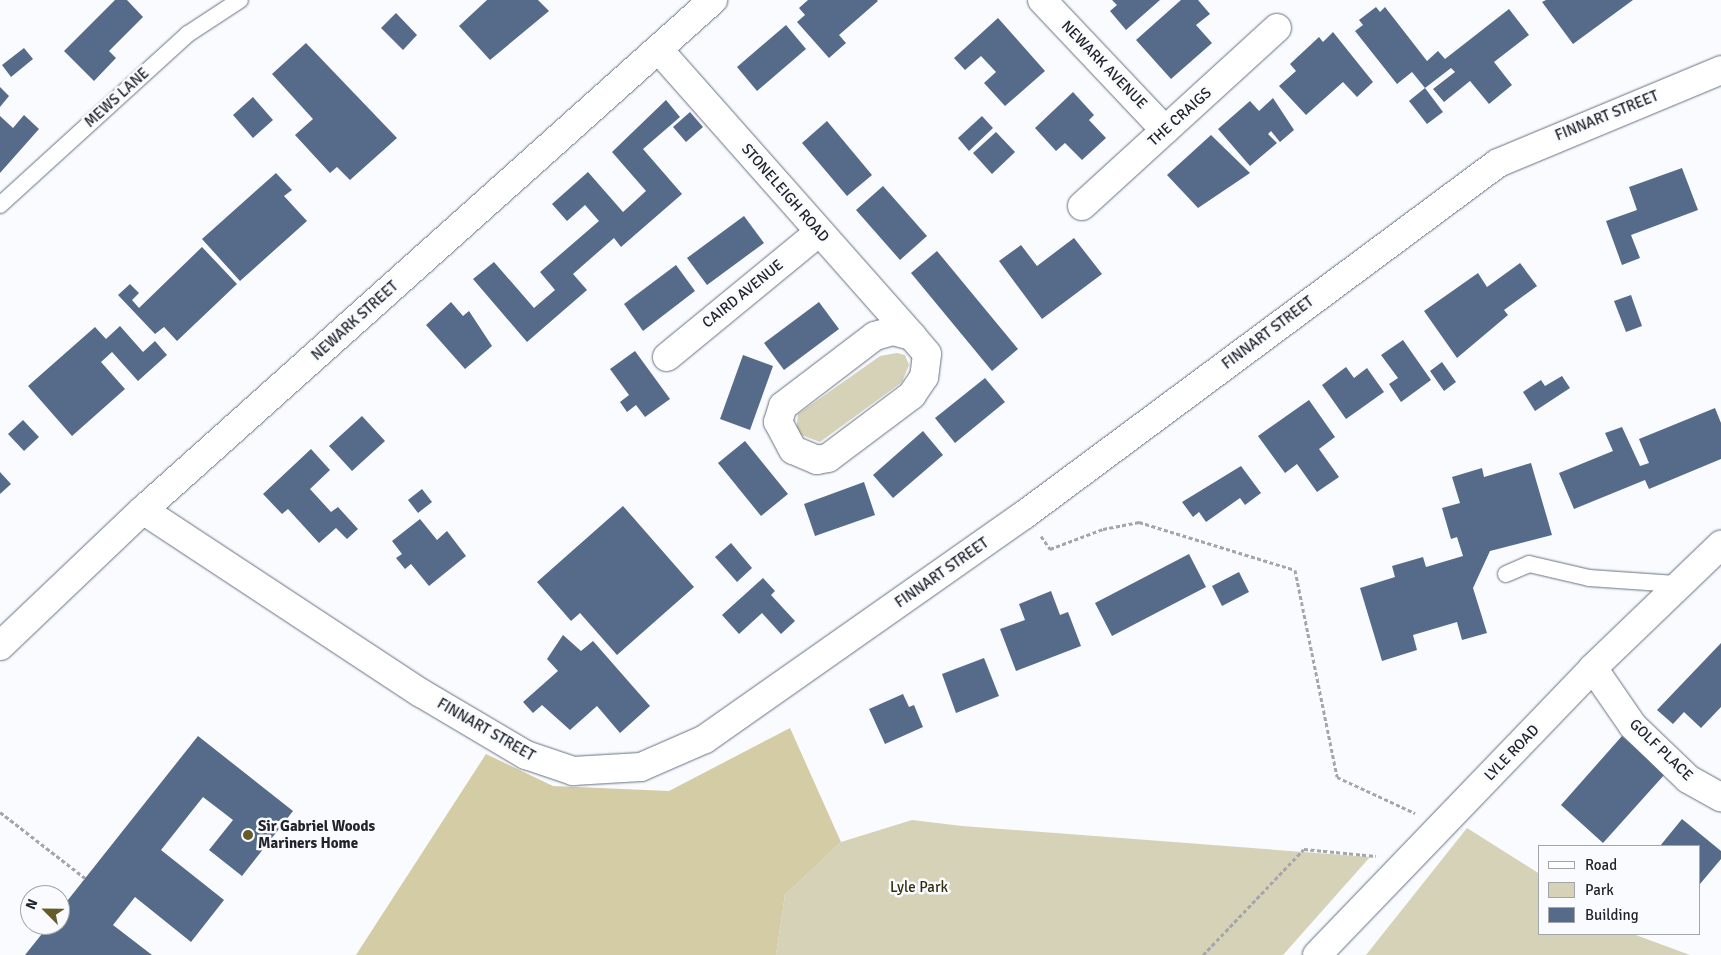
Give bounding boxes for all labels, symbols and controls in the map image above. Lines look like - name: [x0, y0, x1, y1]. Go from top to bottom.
- street label: NEWARK AVENUE: [1057, 17, 1151, 113]
- street label: MEWS LANE: [81, 64, 153, 132]
- street label: THE CRAIGS: [1145, 84, 1215, 150]
- street label: FINNART STREET: [1553, 87, 1661, 145]
- street label: STONELEIGH ROAD: [737, 140, 833, 246]
- street label: CAIRD AVENUE: [699, 256, 787, 332]
- street label: NEWARK STREET: [308, 277, 402, 365]
- street label: FINNART STREET: [1219, 293, 1317, 373]
- street label: FINNART STREET: [892, 534, 992, 612]
- street label: FINNART STREET: [434, 695, 538, 765]
- street label: GOLF PLACE: [1626, 715, 1696, 785]
- street label: LYLE ROAD: [1481, 721, 1543, 785]
- place label: Sir Gabriel Woods Mariners Home: [258, 817, 375, 852]
- marker: Sir Gabriel Woods Mariners Home: [242, 829, 254, 841]
- legend: [1538, 845, 1701, 935]
- text: Road: [1585, 856, 1617, 874]
- park label: Lyle Park: [890, 879, 948, 897]
- text: Park: [1585, 881, 1614, 899]
- north arrow: [20, 885, 70, 935]
- text: N: [22, 897, 41, 912]
- text: Building: [1585, 906, 1639, 924]

